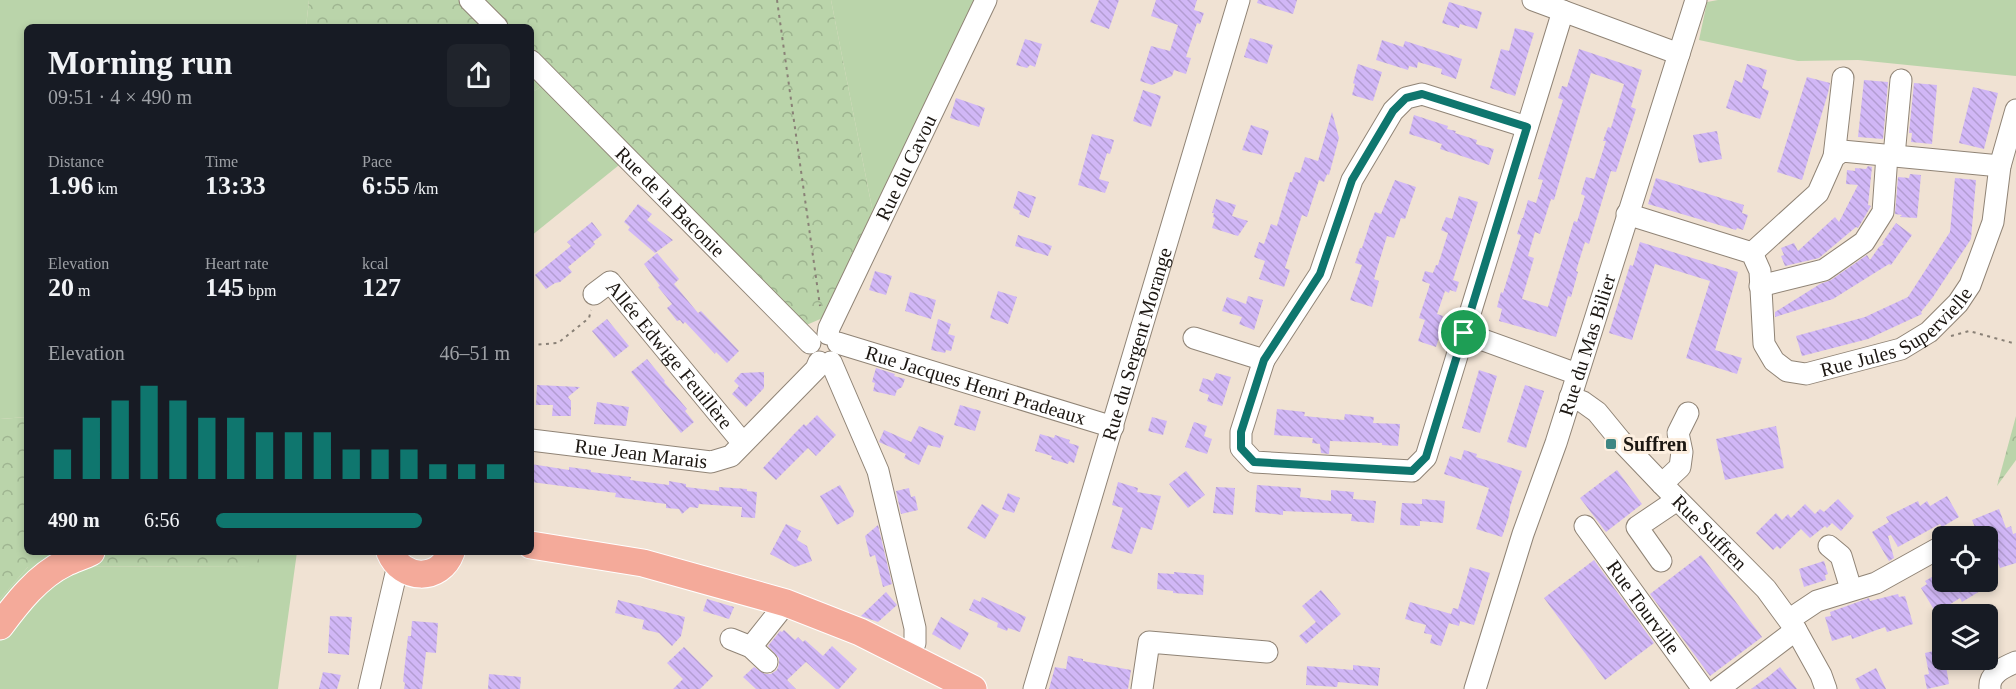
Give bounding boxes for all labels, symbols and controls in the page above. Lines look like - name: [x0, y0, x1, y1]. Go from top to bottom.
- button: share: [447, 44, 510, 107]
- text: Morning run: [48, 45, 232, 81]
- text: 09:51 · 4 × 490 m: [48, 86, 192, 108]
- street label: Rue du Cavou: [871, 111, 940, 224]
- street label: Rue de la Baconie: [611, 142, 730, 262]
- text: Distance: [48, 153, 104, 170]
- text: Time: [205, 153, 238, 170]
- text: Pace: [362, 153, 392, 170]
- text: 1.96: [48, 171, 94, 200]
- text: 13:33: [205, 171, 266, 200]
- text: 6:55: [362, 171, 410, 200]
- text: km: [94, 180, 118, 197]
- text: /km: [410, 180, 439, 197]
- street label: Rue du Sergent Morange: [1098, 245, 1176, 443]
- text: Elevation: [48, 255, 109, 272]
- text: Heart rate: [205, 255, 269, 272]
- text: kcal: [362, 255, 389, 272]
- street label: Rue du Mas Bilier: [1554, 271, 1620, 418]
- text: 20: [48, 273, 74, 302]
- text: 145: [205, 273, 244, 302]
- text: 127: [362, 273, 401, 302]
- street label: Allée Edwige Feuillère: [602, 276, 737, 433]
- text: m: [74, 282, 90, 299]
- text: bpm: [244, 282, 276, 299]
- street label: Rue Jules Supervielle: [1818, 283, 1976, 381]
- pin: [1438, 307, 1489, 358]
- icon: arrive: [1447, 316, 1480, 349]
- street label: Rue Jacques Henri Pradeaux: [863, 341, 1089, 429]
- text: Elevation: [48, 342, 125, 364]
- text: 46–51 m: [439, 342, 510, 364]
- place label: Suffren: [1623, 433, 1687, 455]
- street label: Rue Jean Marais: [574, 434, 709, 473]
- marker: Suffren: [1604, 437, 1618, 451]
- street label: Rue Suffren: [1668, 490, 1752, 574]
- text: 490 m: [48, 509, 100, 531]
- text: 6:56: [144, 509, 180, 531]
- map controls: [1932, 526, 1998, 670]
- button: locate: [1932, 526, 1998, 592]
- street label: Rue Tourville: [1602, 556, 1685, 658]
- button: layers: [1932, 604, 1998, 670]

